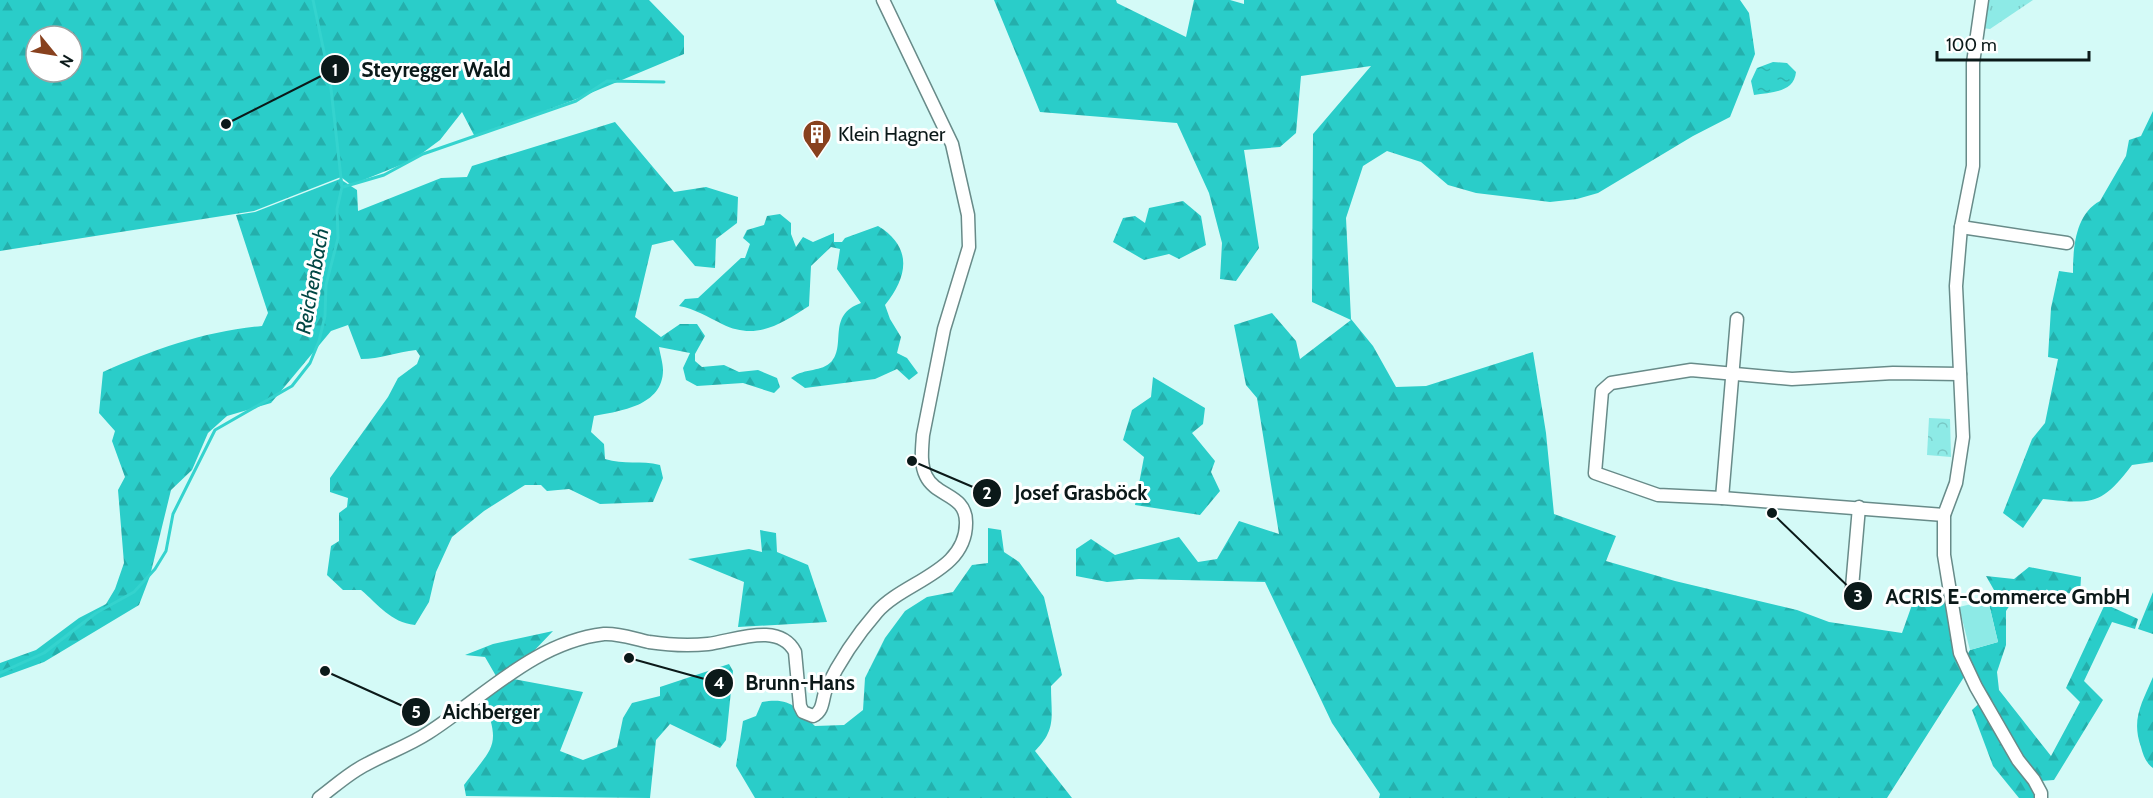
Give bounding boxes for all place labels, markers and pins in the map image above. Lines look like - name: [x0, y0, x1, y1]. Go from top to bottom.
- callout: Steyregger Wald: [320, 50, 523, 89]
- building icon: Klein Hagner: [801, 118, 833, 160]
- place label: Klein Hagner: [838, 122, 946, 146]
- callout: Josef Grasböck: [972, 473, 1159, 512]
- callout: ACRIS E-Commerce GmbH: [1843, 577, 2142, 616]
- callout: Brunn-Hans: [704, 663, 867, 702]
- callout: Aichberger: [401, 692, 552, 731]

